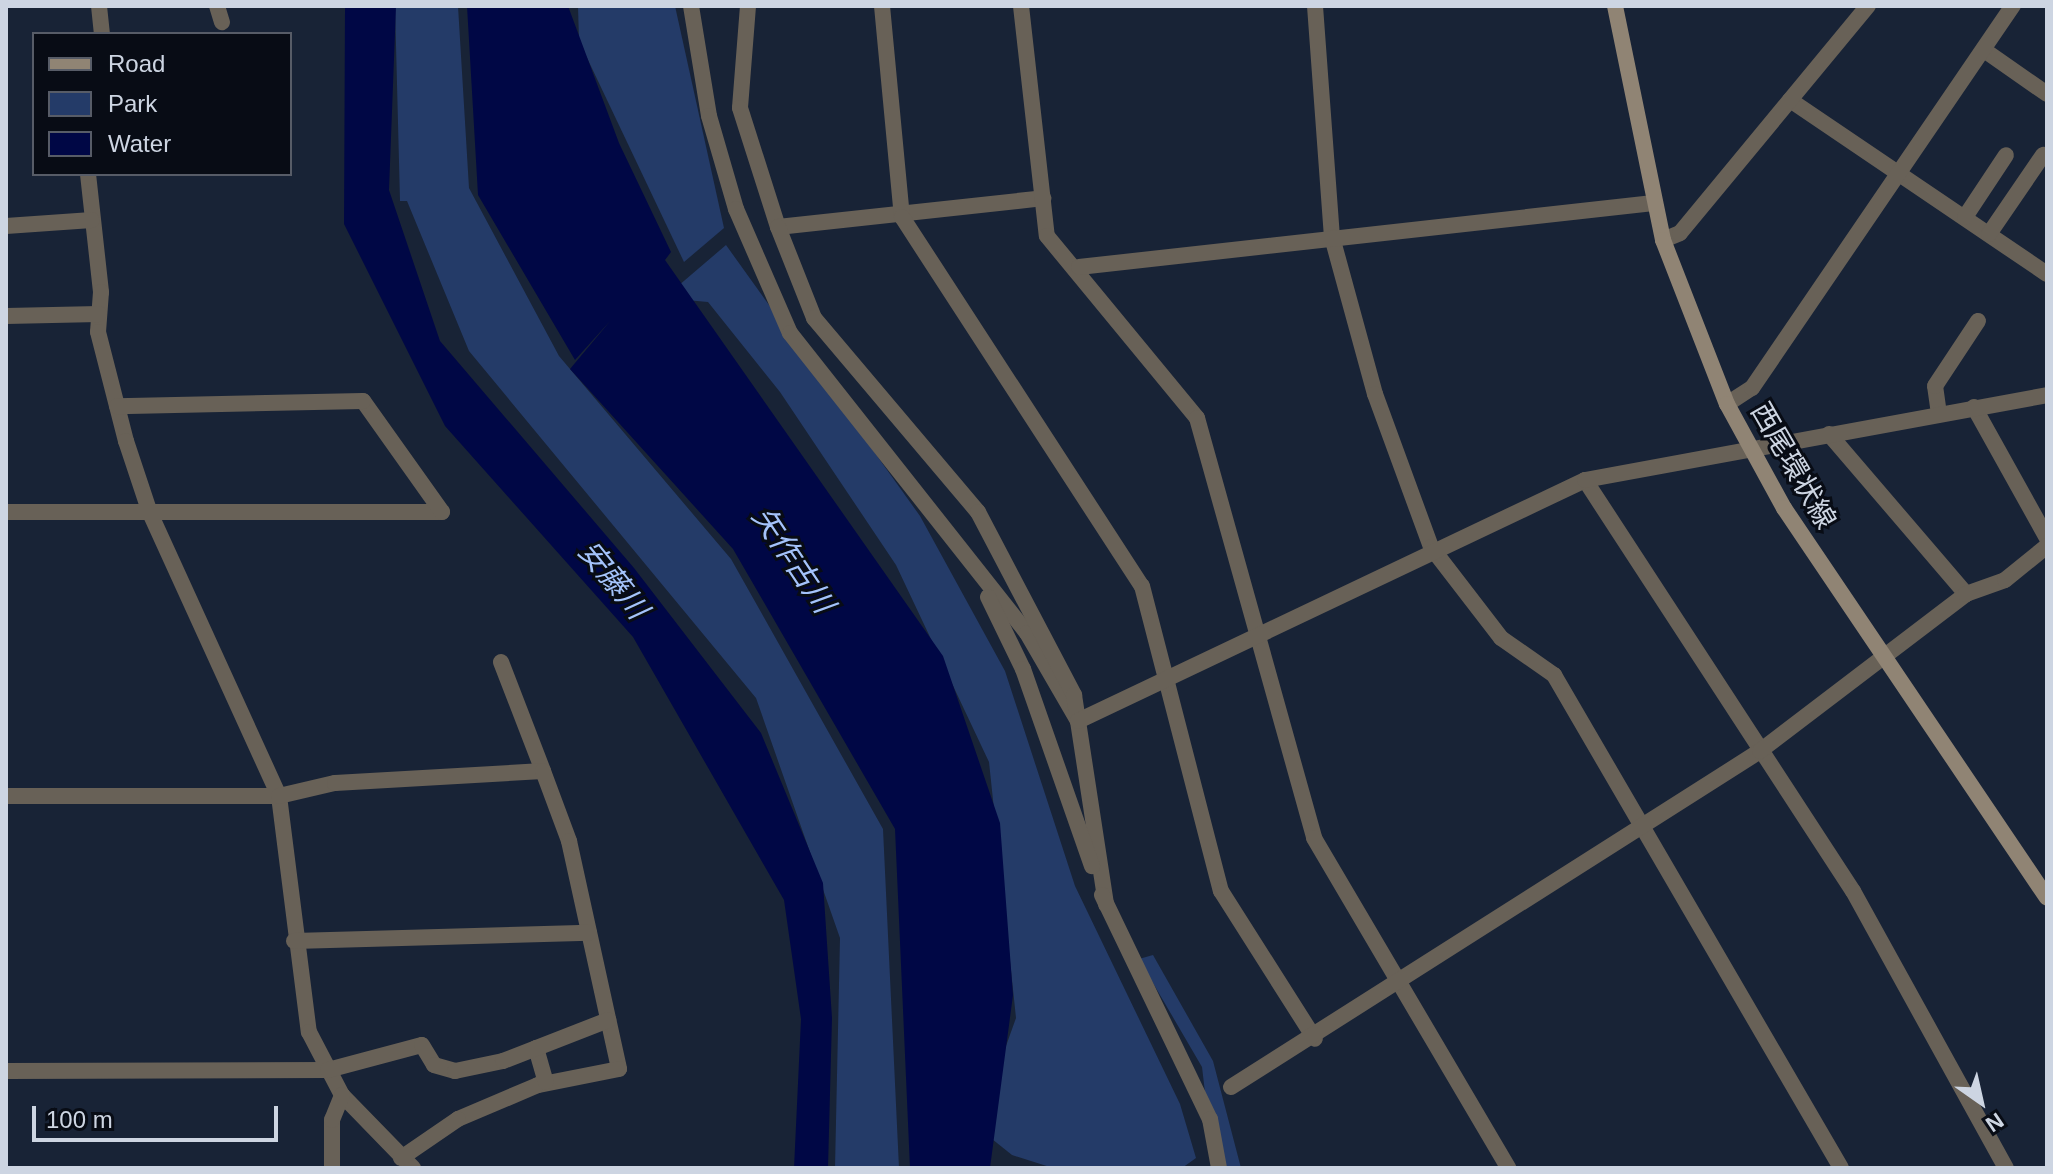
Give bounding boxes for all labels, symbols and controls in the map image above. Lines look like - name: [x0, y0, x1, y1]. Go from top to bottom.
- legend: [32, 32, 292, 176]
- text: Road: [108, 50, 165, 77]
- text: Park: [108, 90, 157, 117]
- text: Water: [108, 130, 171, 157]
- street label: 西尾環状線: [1743, 397, 1843, 535]
- water label: 矢作古川: [745, 500, 841, 620]
- water label: 安藤川: [571, 534, 655, 626]
- north arrow: [1941, 1062, 2021, 1142]
- scale bar: [36, 1090, 282, 1140]
- text: 100 m: [46, 1106, 113, 1133]
- text: N: [1981, 1108, 2008, 1137]

